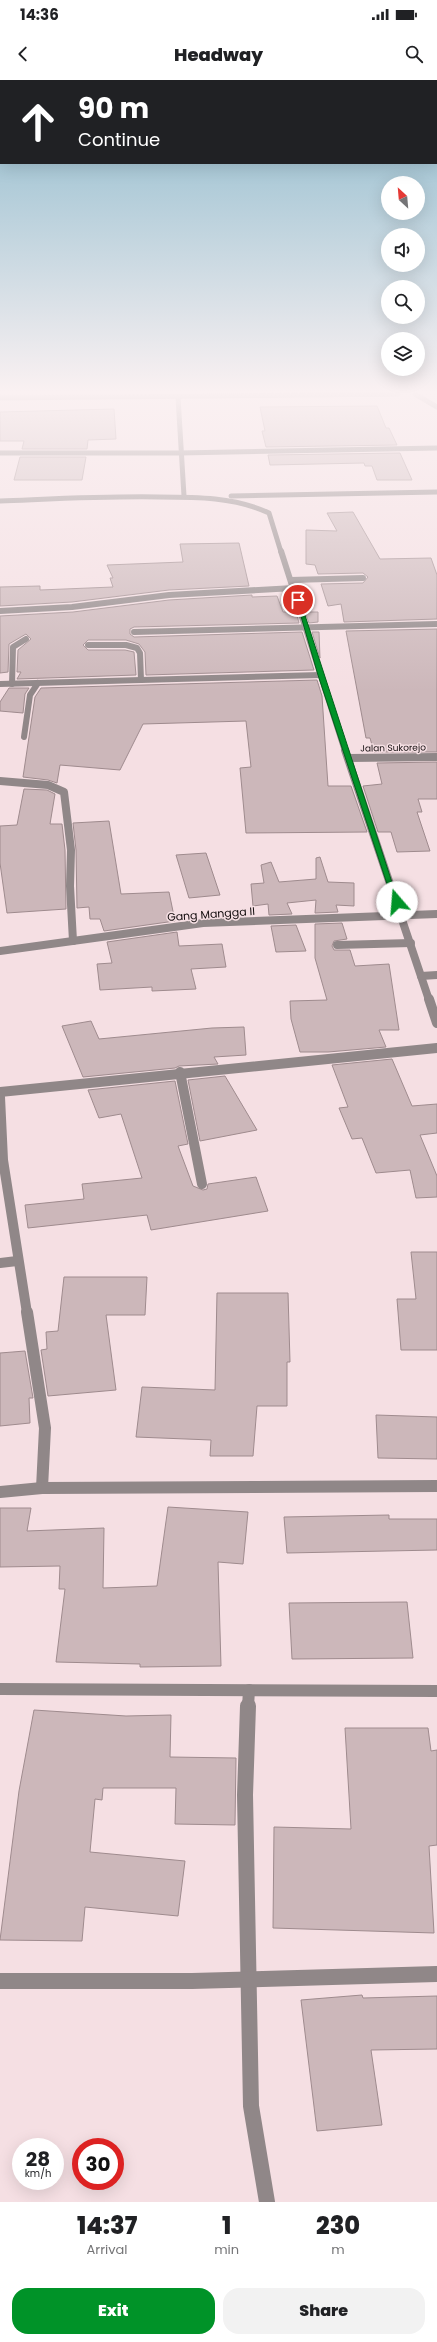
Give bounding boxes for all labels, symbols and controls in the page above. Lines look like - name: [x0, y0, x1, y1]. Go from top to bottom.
- text: 14:36: [20, 4, 59, 25]
- text: Headway: [174, 42, 263, 67]
- icon: back: [12, 43, 34, 65]
- icon: search: [403, 43, 425, 65]
- text: 90 m: [78, 89, 149, 128]
- icon: ahead: [12, 96, 64, 148]
- text: Continue: [78, 127, 160, 152]
- north arrow: [381, 176, 425, 220]
- map controls: [381, 176, 425, 376]
- button: sound: [381, 228, 425, 272]
- button: search: [381, 280, 425, 324]
- button: layers: [381, 332, 425, 376]
- pin: [281, 583, 315, 617]
- icon: arrive: [287, 589, 309, 611]
- street label: Jalan Sukorejo: [360, 741, 426, 755]
- position arrow: [376, 881, 418, 923]
- street label: Gang Mangga II: [167, 903, 255, 925]
- speed limit sign: 30: [72, 2138, 124, 2190]
- text: 28: [26, 2145, 50, 2173]
- text: km/h: [25, 2166, 51, 2181]
- text: 14:37: [77, 2209, 137, 2242]
- text: 1: [222, 2209, 231, 2242]
- text: 230: [316, 2209, 360, 2242]
- text: Arrival: [87, 2240, 128, 2259]
- text: min: [214, 2240, 239, 2259]
- text: m: [331, 2240, 345, 2259]
- button: Exit: [12, 2288, 215, 2334]
- button: Share: [223, 2288, 425, 2334]

